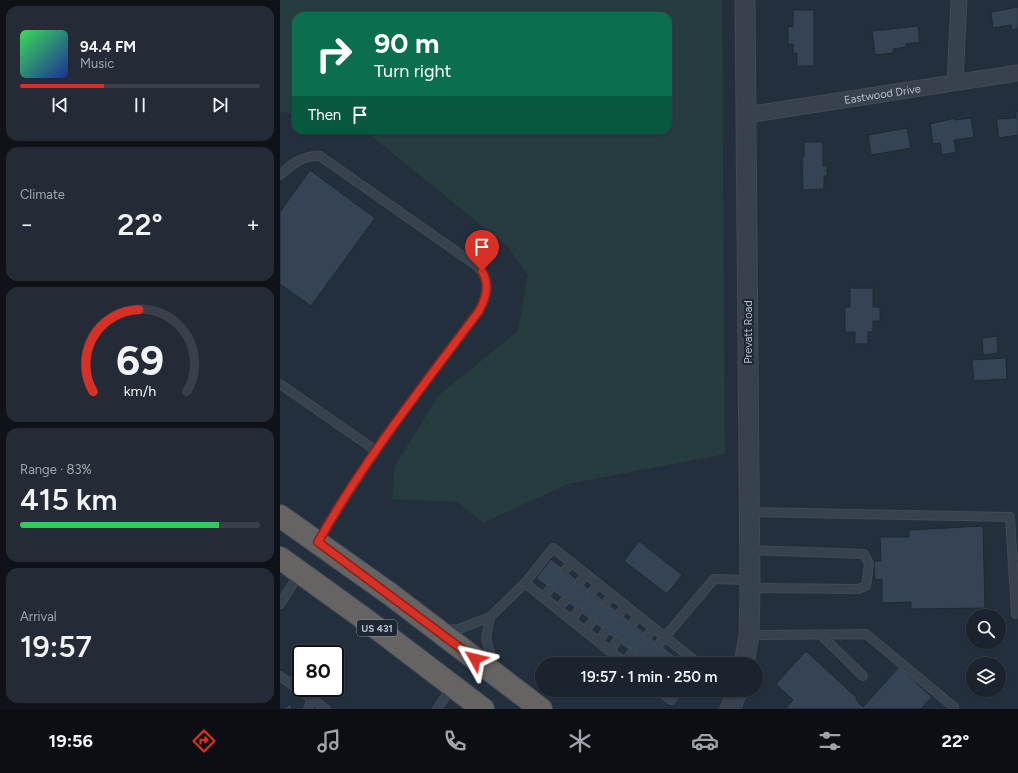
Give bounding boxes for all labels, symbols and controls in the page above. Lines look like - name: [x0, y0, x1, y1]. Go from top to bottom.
- text: 90 m: [374, 26, 439, 60]
- icon: right: [308, 28, 360, 80]
- text: 94.4 FM: [80, 38, 136, 56]
- text: Music: [80, 56, 114, 71]
- text: Turn right: [374, 60, 451, 82]
- street label: Eastwood Drive: [843, 82, 922, 106]
- icon: previous: [49, 94, 71, 116]
- icon: pause: [129, 94, 151, 116]
- icon: next: [209, 94, 231, 116]
- icon: arrive: [349, 104, 371, 126]
- text: Then: [308, 106, 341, 124]
- text: Climate: [20, 187, 65, 202]
- text: 22°: [117, 206, 163, 243]
- text: −: [20, 211, 34, 238]
- text: +: [246, 211, 260, 238]
- pin: [465, 230, 499, 271]
- icon: arrive: [471, 236, 493, 258]
- street label: Prevatt Road: [742, 300, 755, 364]
- text: 69: [116, 335, 164, 385]
- text: km/h: [124, 382, 156, 400]
- text: Range · 83%: [20, 462, 92, 477]
- text: 415 km: [20, 481, 117, 518]
- text: Arrival: [20, 609, 57, 624]
- map controls: [966, 609, 1006, 697]
- button: search: [966, 609, 1006, 649]
- road number: US 431: [357, 620, 397, 636]
- text: 19:57: [20, 628, 92, 665]
- position arrow: [454, 638, 496, 680]
- speed limit sign: 80: [292, 645, 344, 697]
- button: layers: [966, 657, 1006, 697]
- text: 19:57 · 1 min · 250 m: [581, 668, 717, 686]
- icon: directions: [190, 727, 218, 755]
- icon: music: [315, 727, 343, 755]
- icon: phone: [441, 727, 469, 755]
- icon: climate: [566, 727, 594, 755]
- icon: car: [691, 727, 719, 755]
- icon: filters: [816, 727, 844, 755]
- text: 19:56: [49, 730, 93, 752]
- text: 22°: [942, 730, 969, 752]

